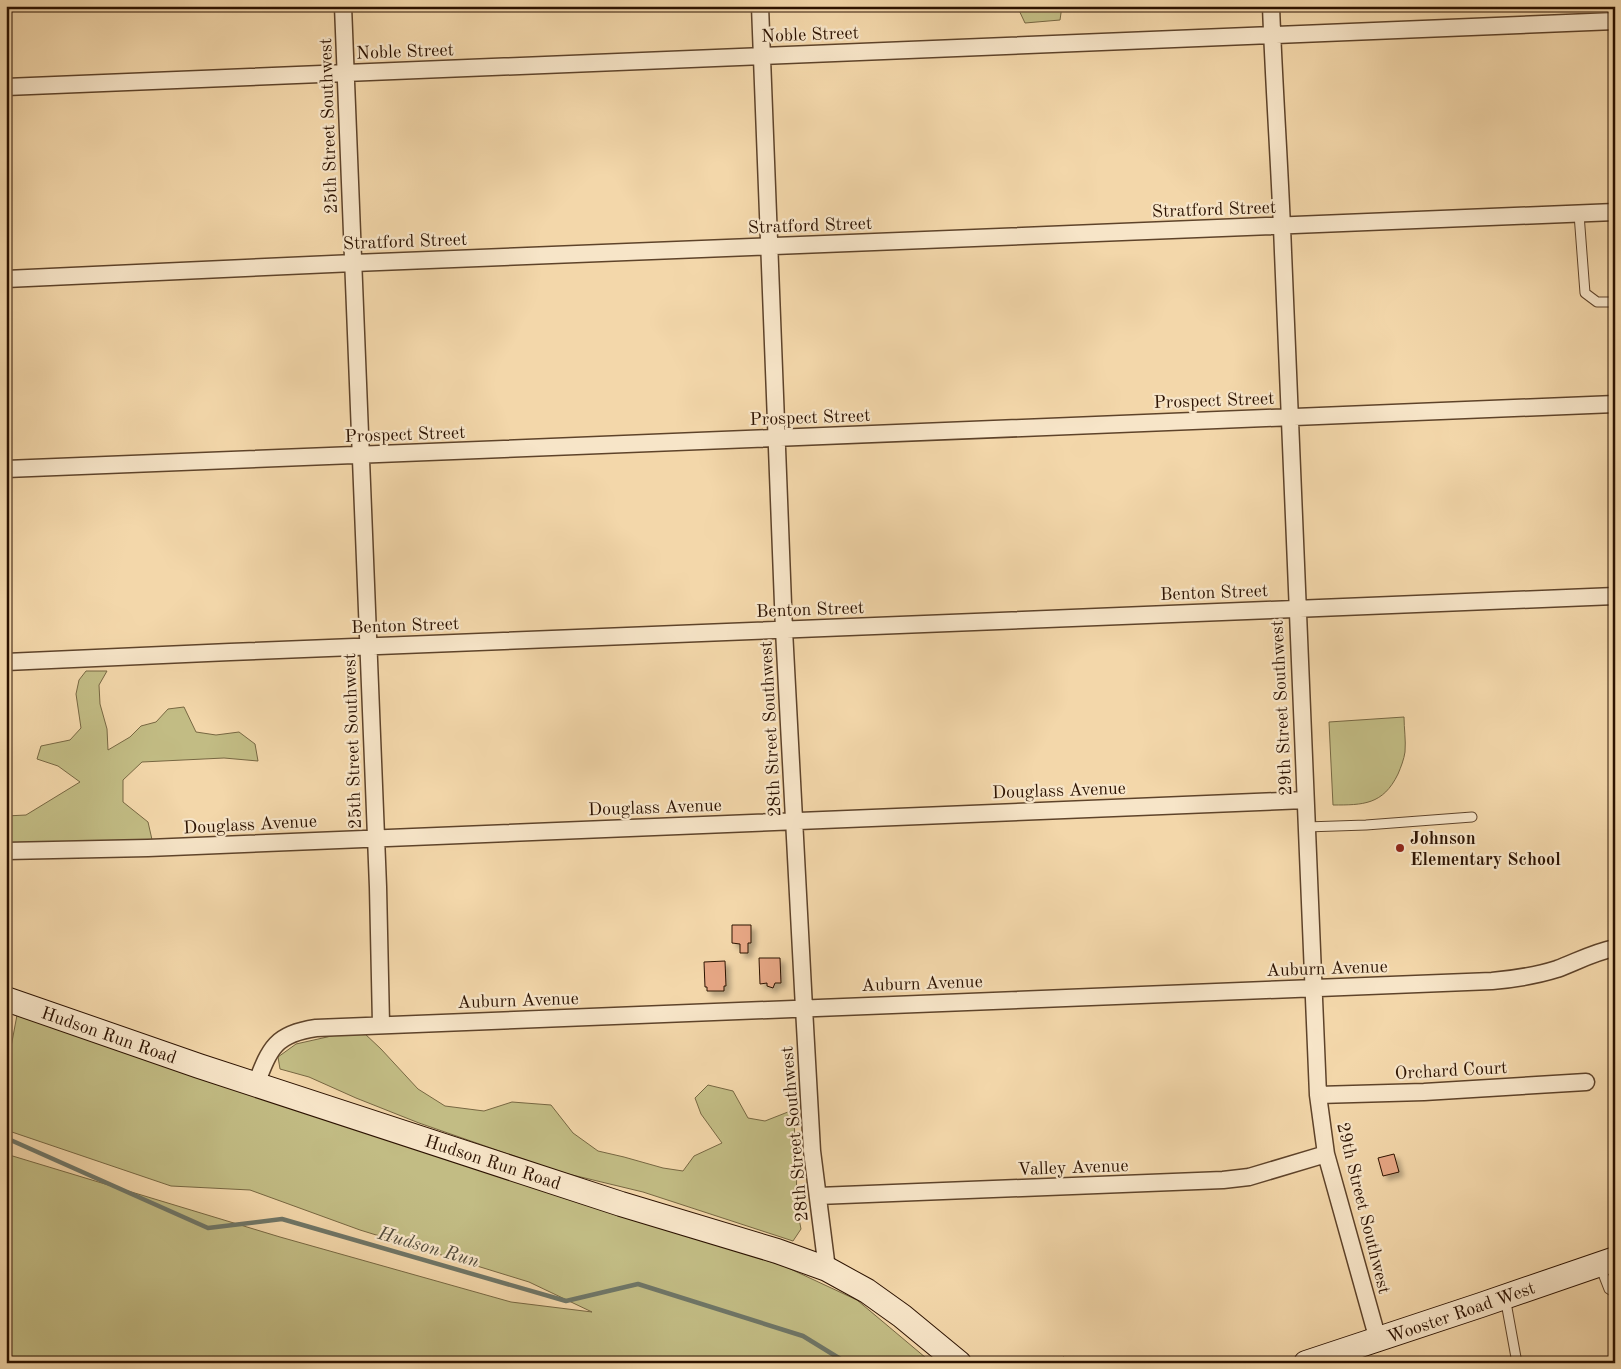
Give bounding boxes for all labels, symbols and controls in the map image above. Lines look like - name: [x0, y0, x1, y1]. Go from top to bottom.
- street label: Noble Street: [761, 24, 859, 46]
- street label: 25th Street Southwest: [317, 38, 341, 214]
- street label: Noble Street: [356, 41, 454, 63]
- street label: Stratford Street: [1152, 199, 1277, 221]
- street label: Stratford Street: [748, 215, 873, 237]
- street label: Stratford Street: [343, 231, 468, 253]
- street label: Prospect Street: [1153, 390, 1275, 412]
- street label: Prospect Street: [749, 407, 871, 429]
- street label: Prospect Street: [344, 424, 466, 446]
- street label: Benton Street: [1160, 582, 1268, 604]
- street label: Benton Street: [756, 599, 864, 621]
- street label: Benton Street: [351, 615, 459, 637]
- street label: 29th Street Southwest: [1268, 620, 1296, 796]
- street label: 28th Street Southwest: [757, 641, 785, 817]
- street label: 25th Street Southwest: [341, 653, 365, 829]
- street label: Douglass Avenue: [992, 780, 1126, 802]
- street label: Douglass Avenue: [588, 797, 722, 819]
- street label: Douglass Avenue: [183, 813, 317, 837]
- place label: Johnson Elementary School: [1410, 830, 1561, 869]
- marker: Johnson Elementary School: [1394, 842, 1406, 854]
- street label: Auburn Avenue: [1266, 958, 1388, 980]
- street label: Auburn Avenue: [861, 973, 983, 995]
- street label: Auburn Avenue: [457, 990, 579, 1012]
- street label: Hudson Run Road: [39, 1004, 179, 1068]
- street label: 28th Street Southwest: [778, 1045, 812, 1222]
- street label: Orchard Court: [1394, 1059, 1508, 1083]
- street label: 29th Street Southwest: [1333, 1121, 1393, 1296]
- street label: Hudson Run Road: [422, 1132, 563, 1193]
- street label: Valley Avenue: [1017, 1157, 1129, 1179]
- water label: Hudson Run: [374, 1225, 481, 1272]
- street label: Wooster Road West: [1385, 1279, 1538, 1347]

